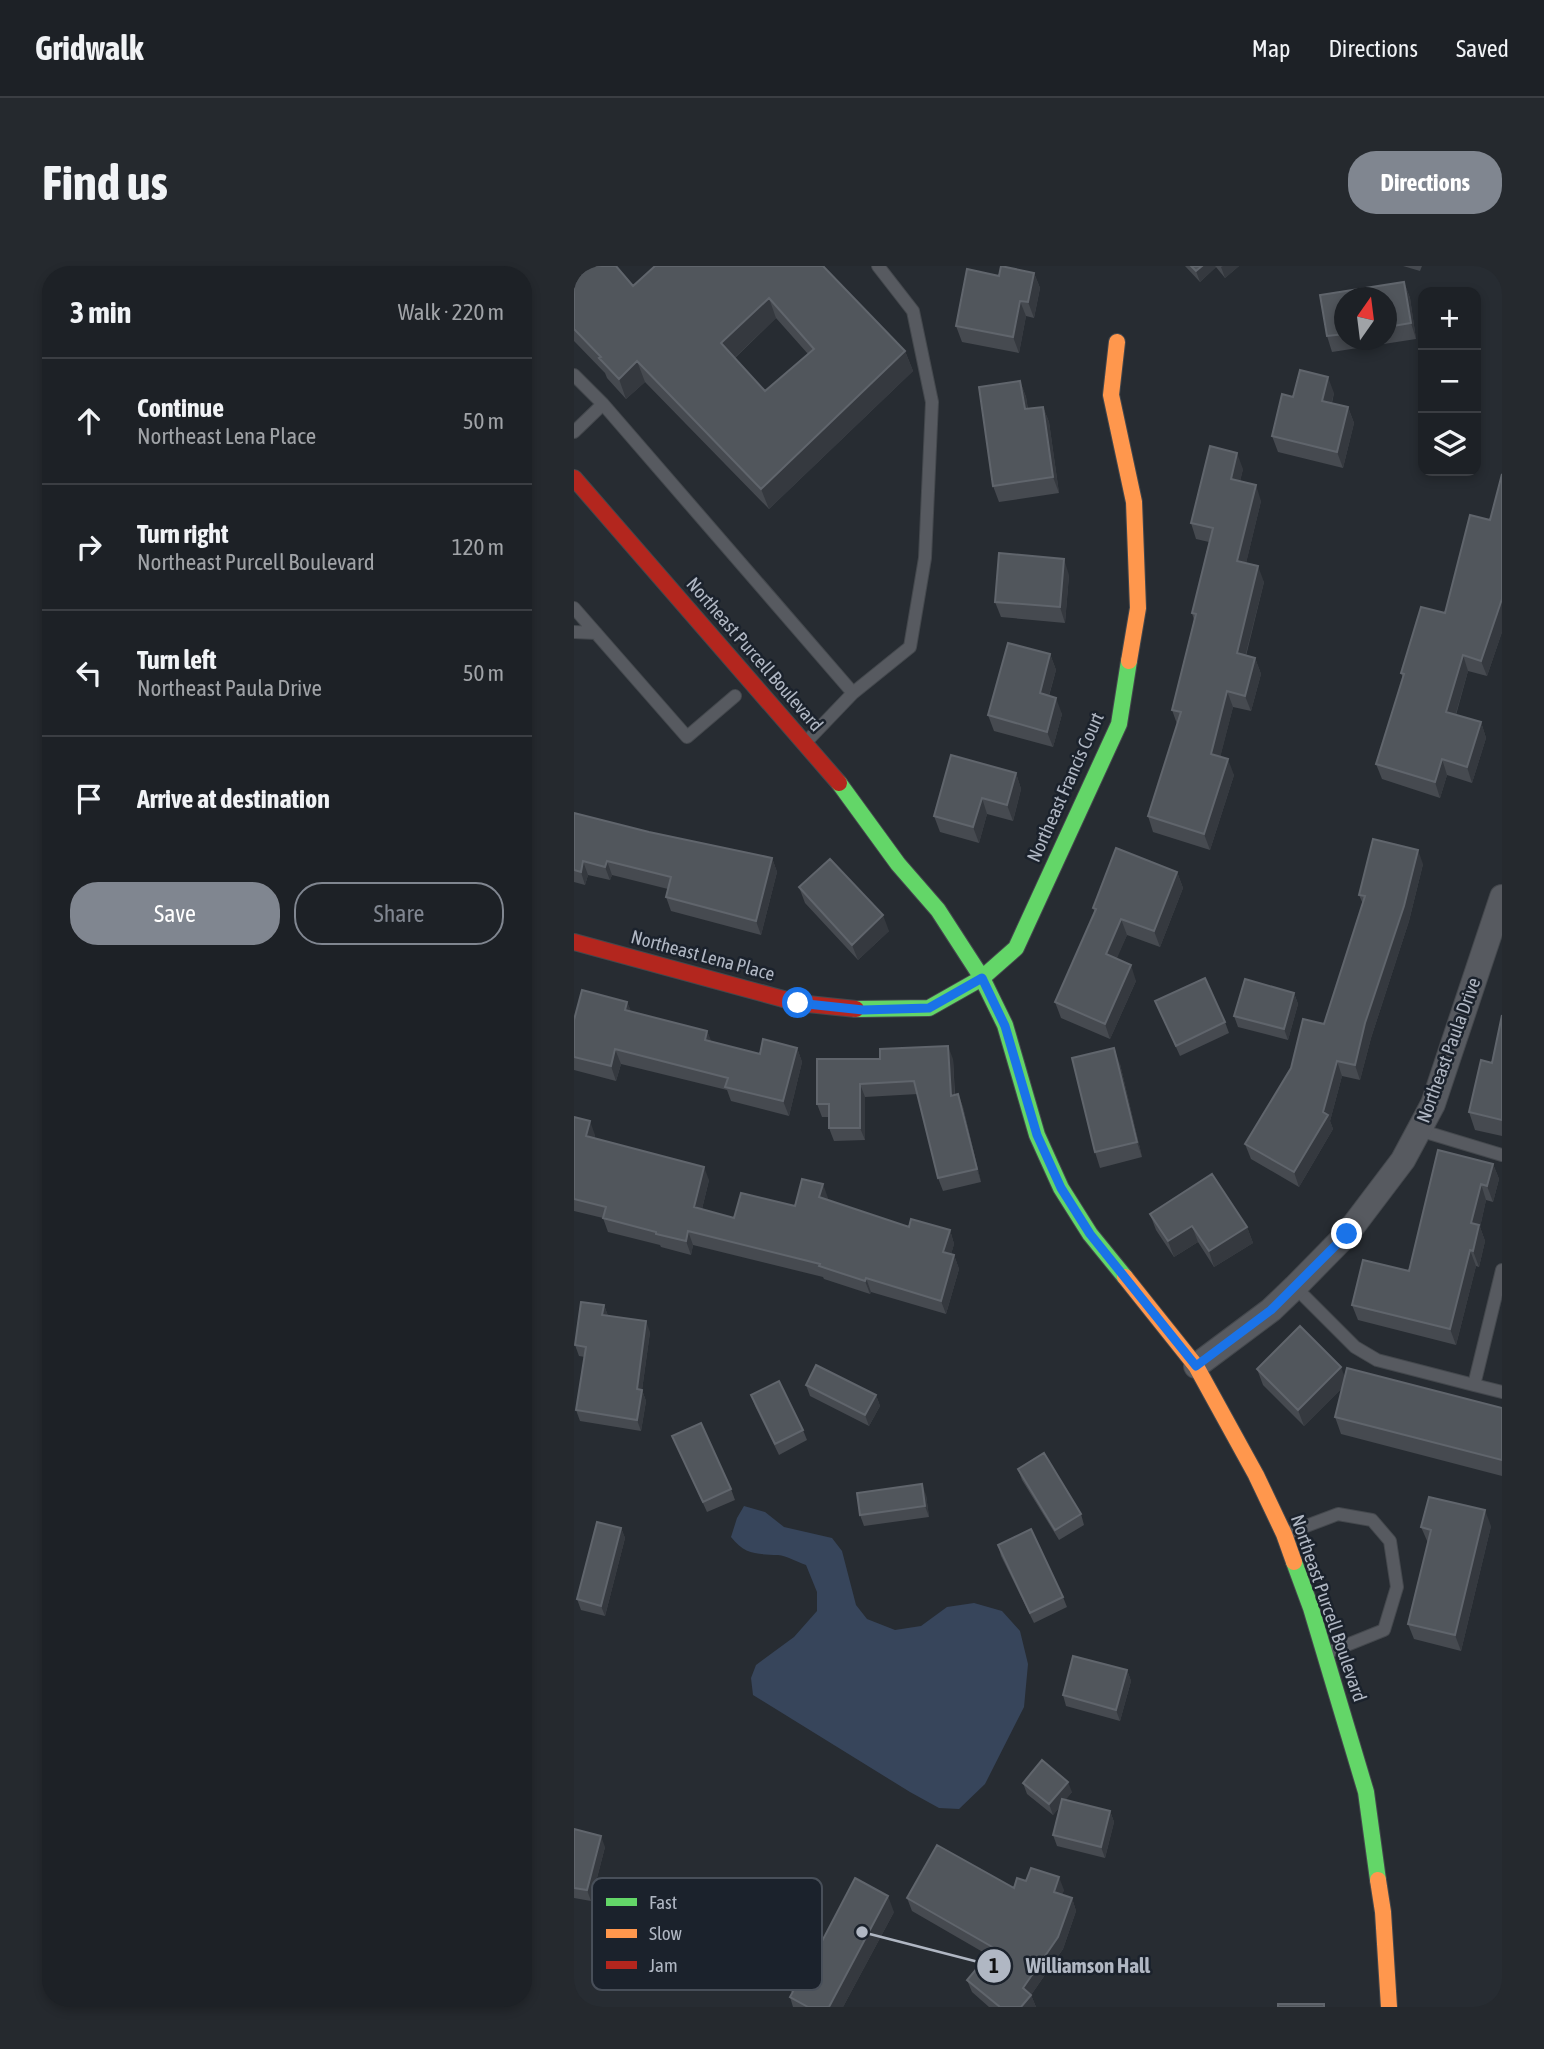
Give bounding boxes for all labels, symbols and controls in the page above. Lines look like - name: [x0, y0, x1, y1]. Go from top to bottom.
- text: Gridwalk: [35, 29, 143, 67]
- text: Map: [1252, 35, 1290, 62]
- text: Directions: [1328, 35, 1418, 62]
- text: Saved: [1456, 35, 1509, 62]
- button: Directions: [1348, 151, 1502, 214]
- text: Find us: [42, 154, 168, 210]
- north arrow: [1334, 287, 1397, 350]
- map controls: [1418, 287, 1481, 476]
- button: +: [1418, 287, 1481, 350]
- text: 3 min: [70, 295, 131, 329]
- text: Walk · 220 m: [398, 299, 504, 325]
- button: −: [1418, 350, 1481, 413]
- text: Continue: [137, 393, 224, 423]
- icon: ahead: [70, 402, 108, 440]
- text: 50 m: [463, 408, 504, 434]
- button: layers: [1418, 413, 1481, 476]
- text: Northeast Lena Place: [137, 423, 316, 449]
- text: Turn right: [137, 519, 228, 549]
- icon: right: [70, 528, 108, 566]
- text: 120 m: [452, 534, 504, 560]
- text: Northeast Purcell Boulevard: [137, 549, 375, 575]
- street label: Northeast Purcell Boulevard: [682, 573, 828, 735]
- text: Turn left: [137, 645, 217, 675]
- icon: left: [70, 654, 108, 692]
- text: 50 m: [463, 660, 504, 686]
- text: Northeast Paula Drive: [137, 675, 322, 701]
- street label: Northeast Francis Court: [1022, 709, 1108, 865]
- icon: arrive: [70, 780, 108, 818]
- text: Arrive at destination: [137, 784, 330, 814]
- button: Save: [70, 882, 280, 945]
- button: Share: [294, 882, 504, 945]
- street label: Northeast Lena Place: [629, 925, 777, 985]
- street label: Northeast Paula Drive: [1412, 974, 1484, 1126]
- route start: [782, 987, 813, 1018]
- route end: [1331, 1218, 1362, 1249]
- street label: Northeast Purcell Boulevard: [1287, 1512, 1371, 1704]
- legend: [592, 1878, 822, 1990]
- text: Fast: [649, 1891, 677, 1913]
- text: Slow: [649, 1922, 683, 1944]
- callout: Williamson Hall: [977, 1945, 1164, 1987]
- text: 1: [989, 1953, 999, 1977]
- text: Williamson Hall: [1025, 1953, 1151, 1977]
- text: Jam: [649, 1954, 678, 1976]

